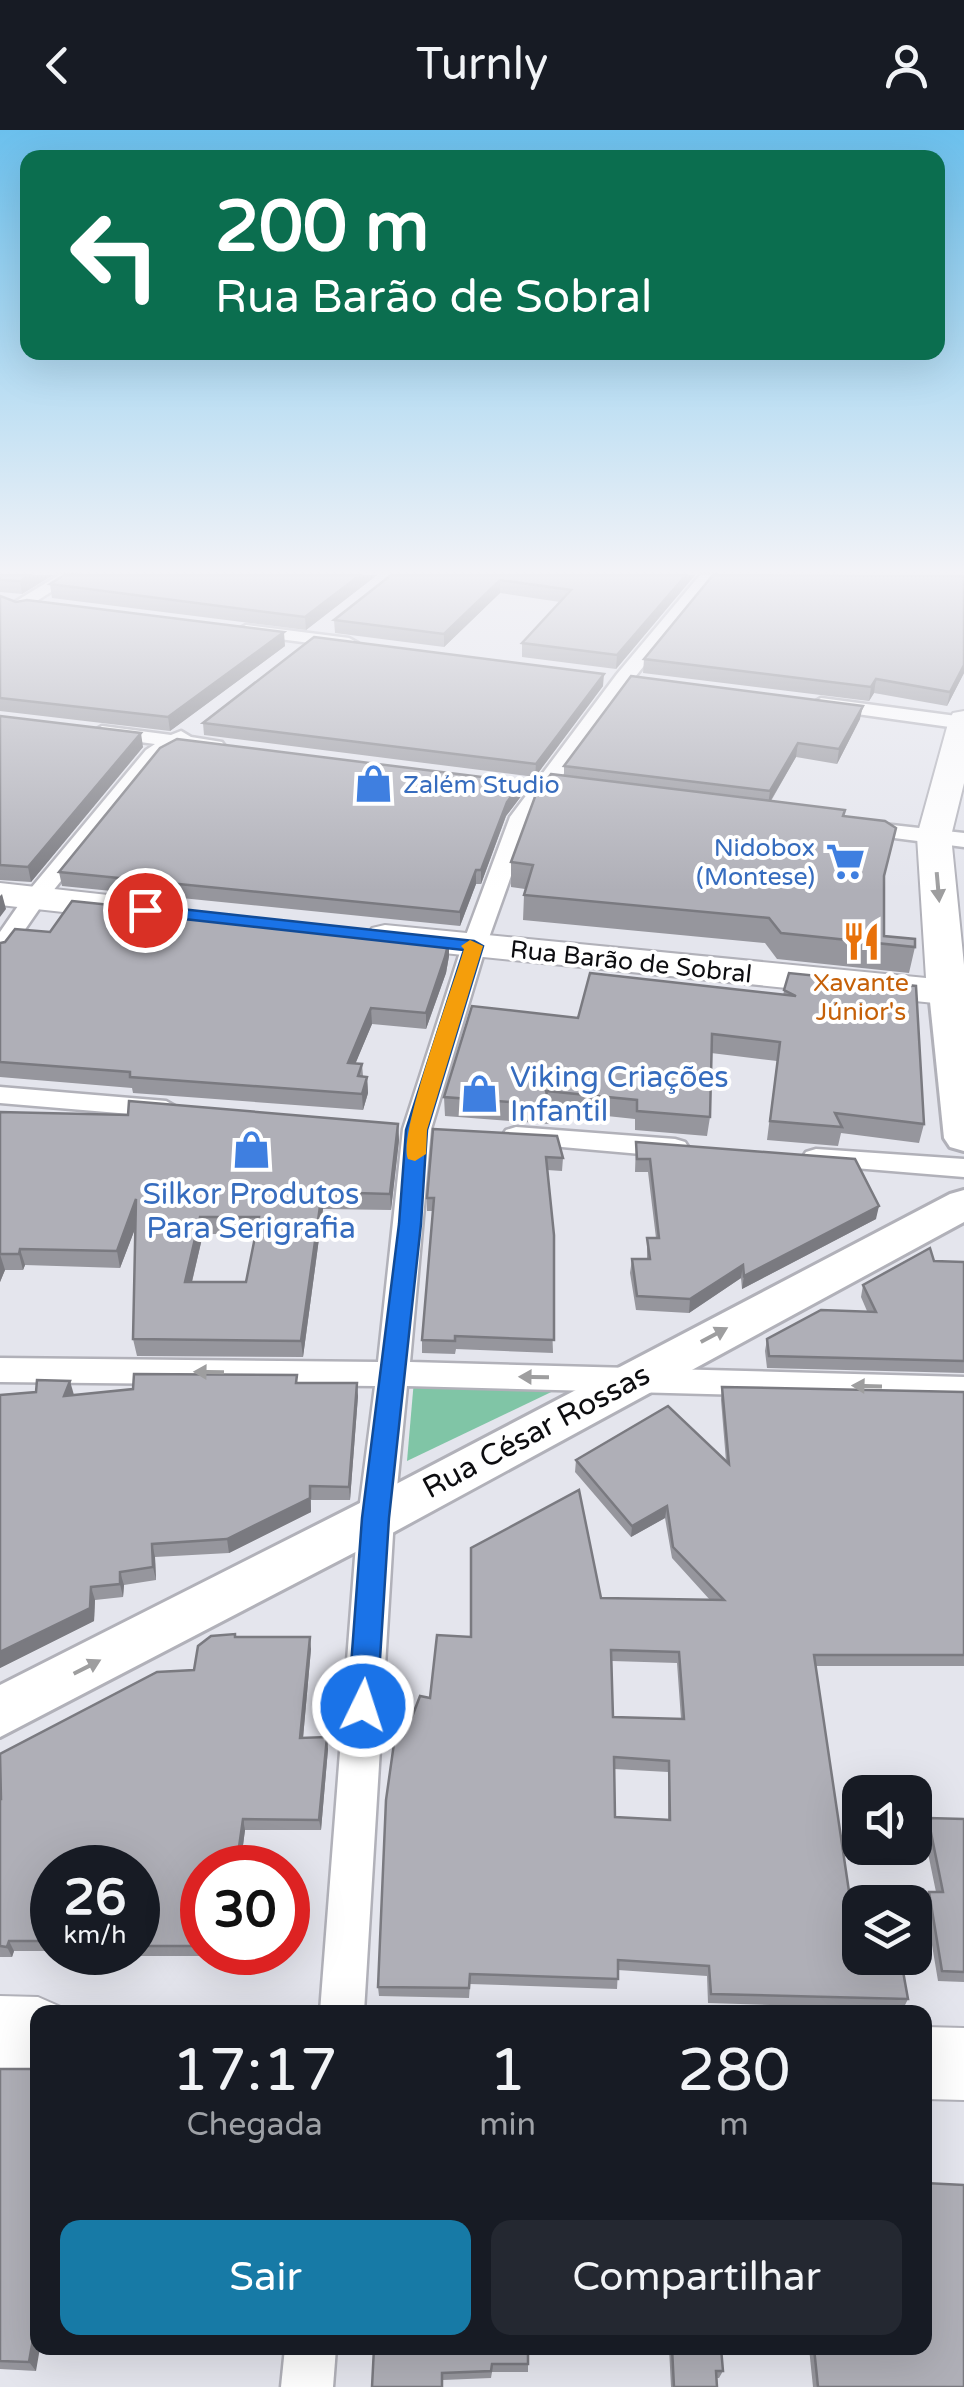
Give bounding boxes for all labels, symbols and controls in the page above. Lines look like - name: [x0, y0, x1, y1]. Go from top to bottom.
- icon: back: [30, 38, 85, 93]
- text: Turnly: [416, 38, 548, 92]
- icon: person: [879, 38, 934, 93]
- text: 200 m: [215, 186, 429, 270]
- icon: left: [50, 190, 180, 320]
- text: Rua Barão de Sobral: [215, 271, 652, 325]
- shop icon: Zalém Studio: [352, 763, 394, 805]
- place label: Zalém Studio: [403, 770, 560, 800]
- place label: Nidobox (Montese): [696, 833, 815, 892]
- supermarket icon: Nidobox (Montese): [824, 840, 866, 882]
- pin: [103, 868, 188, 953]
- one-way arrow: [930, 871, 946, 903]
- icon: arrive: [118, 883, 173, 938]
- restaurant icon: Xavante Júnior's: [840, 920, 882, 962]
- street label: Rua Barão de Sobral: [509, 934, 753, 990]
- place label: Xavante Júnior's: [813, 968, 909, 1027]
- place label: Viking Criações Infantil: [510, 1059, 729, 1130]
- shop icon: Viking Criações Infantil: [459, 1073, 501, 1115]
- shop icon: Silkor Produtos Para Serigrafia: [230, 1129, 272, 1171]
- place label: Silkor Produtos Para Serigrafia: [142, 1176, 360, 1247]
- one-way arrow: [700, 1327, 729, 1344]
- street label: Rua César Rossas: [416, 1356, 656, 1507]
- one-way arrow: [192, 1364, 224, 1380]
- one-way arrow: [517, 1368, 549, 1384]
- one-way arrow: [850, 1377, 882, 1393]
- position arrow: [311, 1654, 415, 1758]
- one-way arrow: [72, 1659, 101, 1676]
- map controls: [842, 1775, 932, 1975]
- button: sound: [842, 1775, 932, 1865]
- speed limit sign: 30: [180, 1845, 310, 1975]
- text: 26: [64, 1868, 126, 1928]
- button: layers: [842, 1885, 932, 1975]
- text: km/h: [64, 1920, 126, 1950]
- text: 17:17: [171, 2035, 338, 2107]
- text: 1: [489, 2035, 526, 2107]
- text: 280: [677, 2035, 791, 2107]
- text: Chegada: [187, 2106, 323, 2144]
- text: min: [479, 2106, 536, 2144]
- text: m: [719, 2106, 749, 2144]
- button: Sair: [60, 2220, 471, 2335]
- button: Compartilhar: [491, 2220, 902, 2335]

